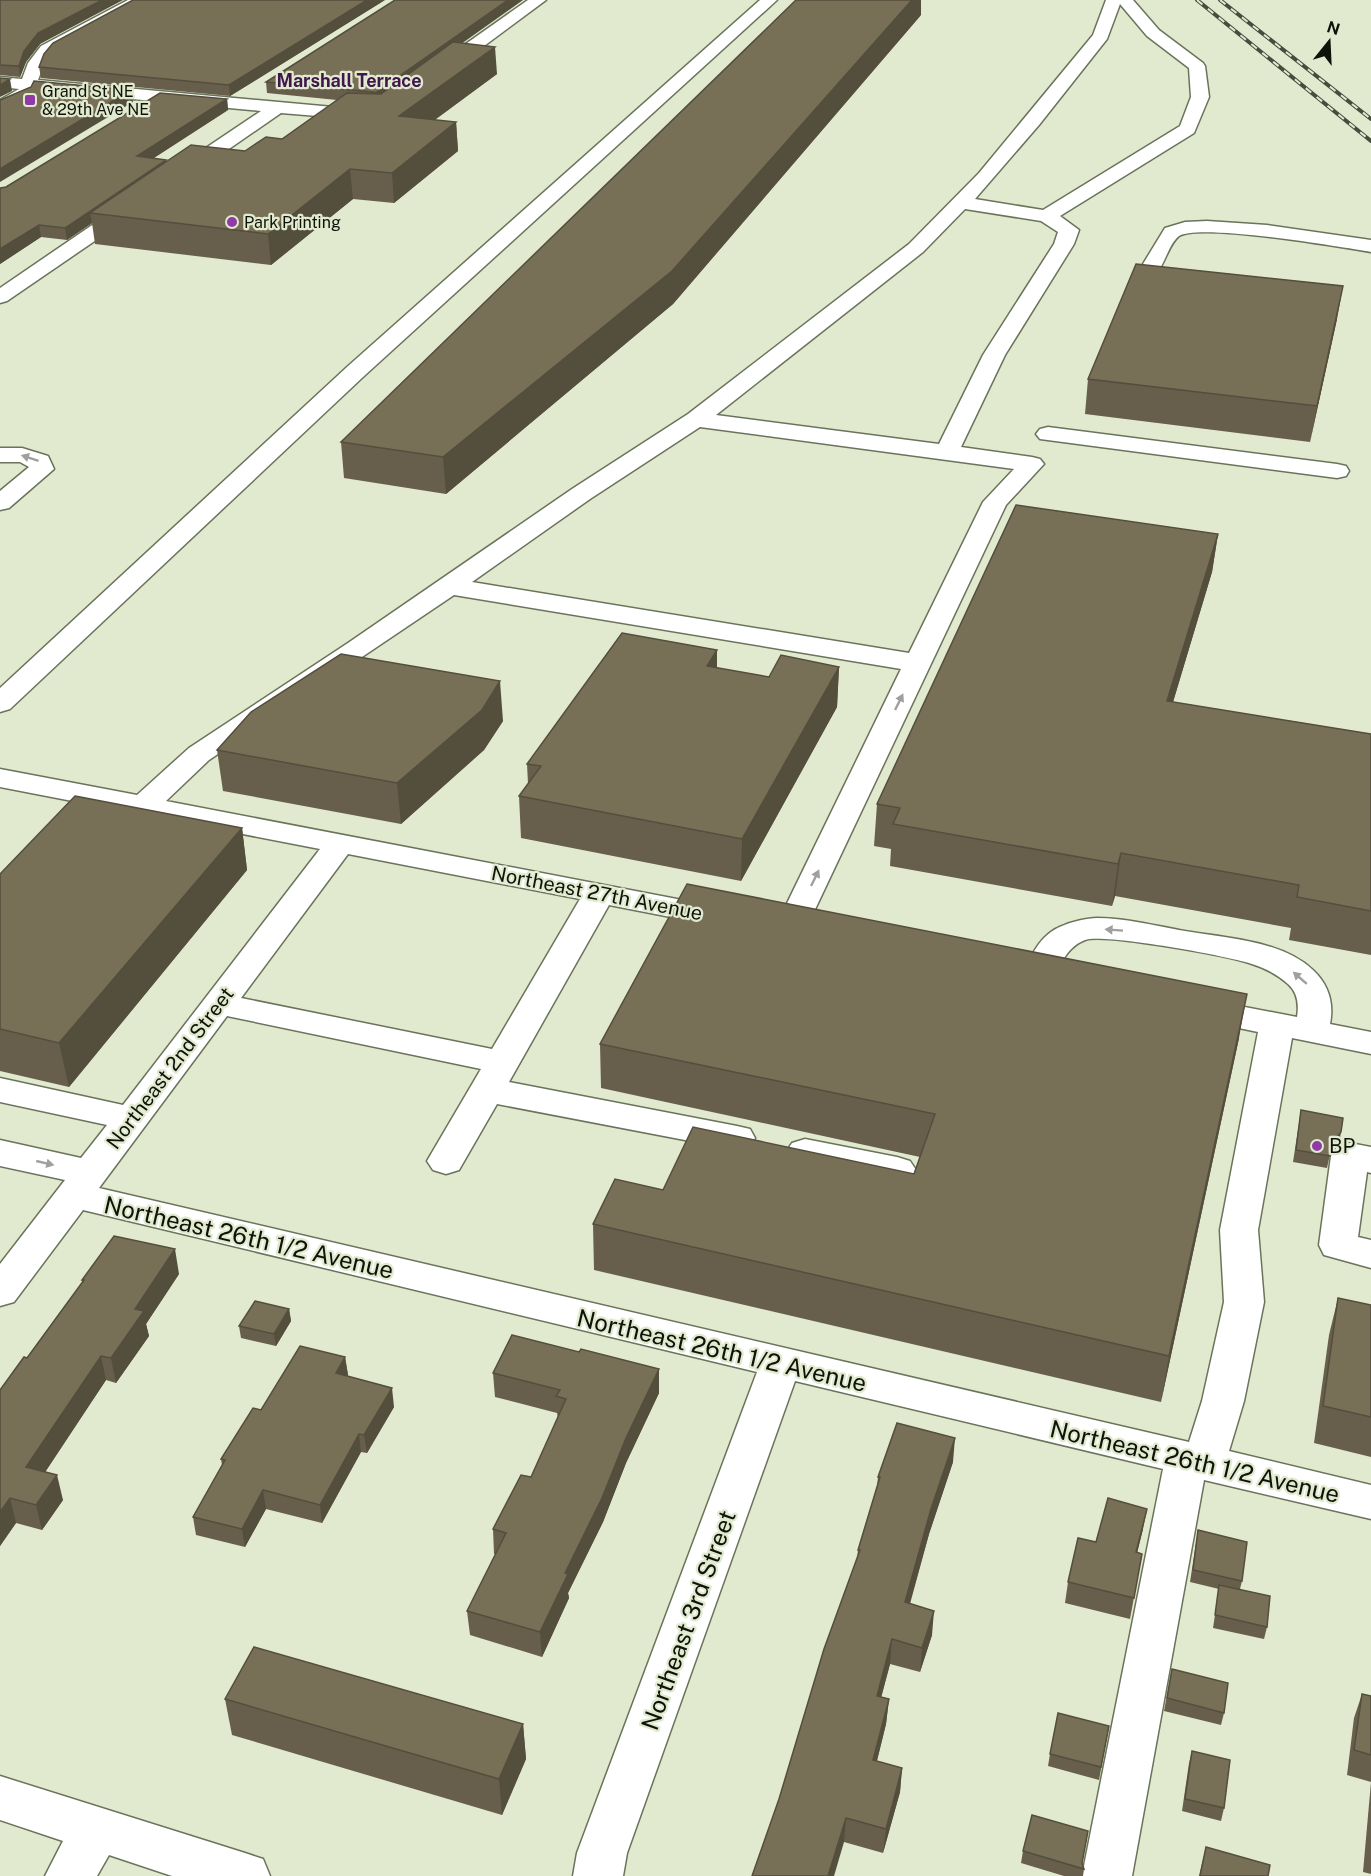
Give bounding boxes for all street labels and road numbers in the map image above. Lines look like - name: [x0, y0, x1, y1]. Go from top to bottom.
- street label: Northeast 27th Avenue: [489, 861, 705, 925]
- street label: Northeast 2nd Street: [101, 982, 239, 1154]
- street label: Northeast 26th 1/2 Avenue: [101, 1190, 397, 1284]
- street label: Northeast 26th 1/2 Avenue: [574, 1303, 870, 1397]
- street label: Northeast 26th 1/2 Avenue: [1047, 1414, 1343, 1508]
- street label: Northeast 3rd Street: [635, 1506, 741, 1734]

